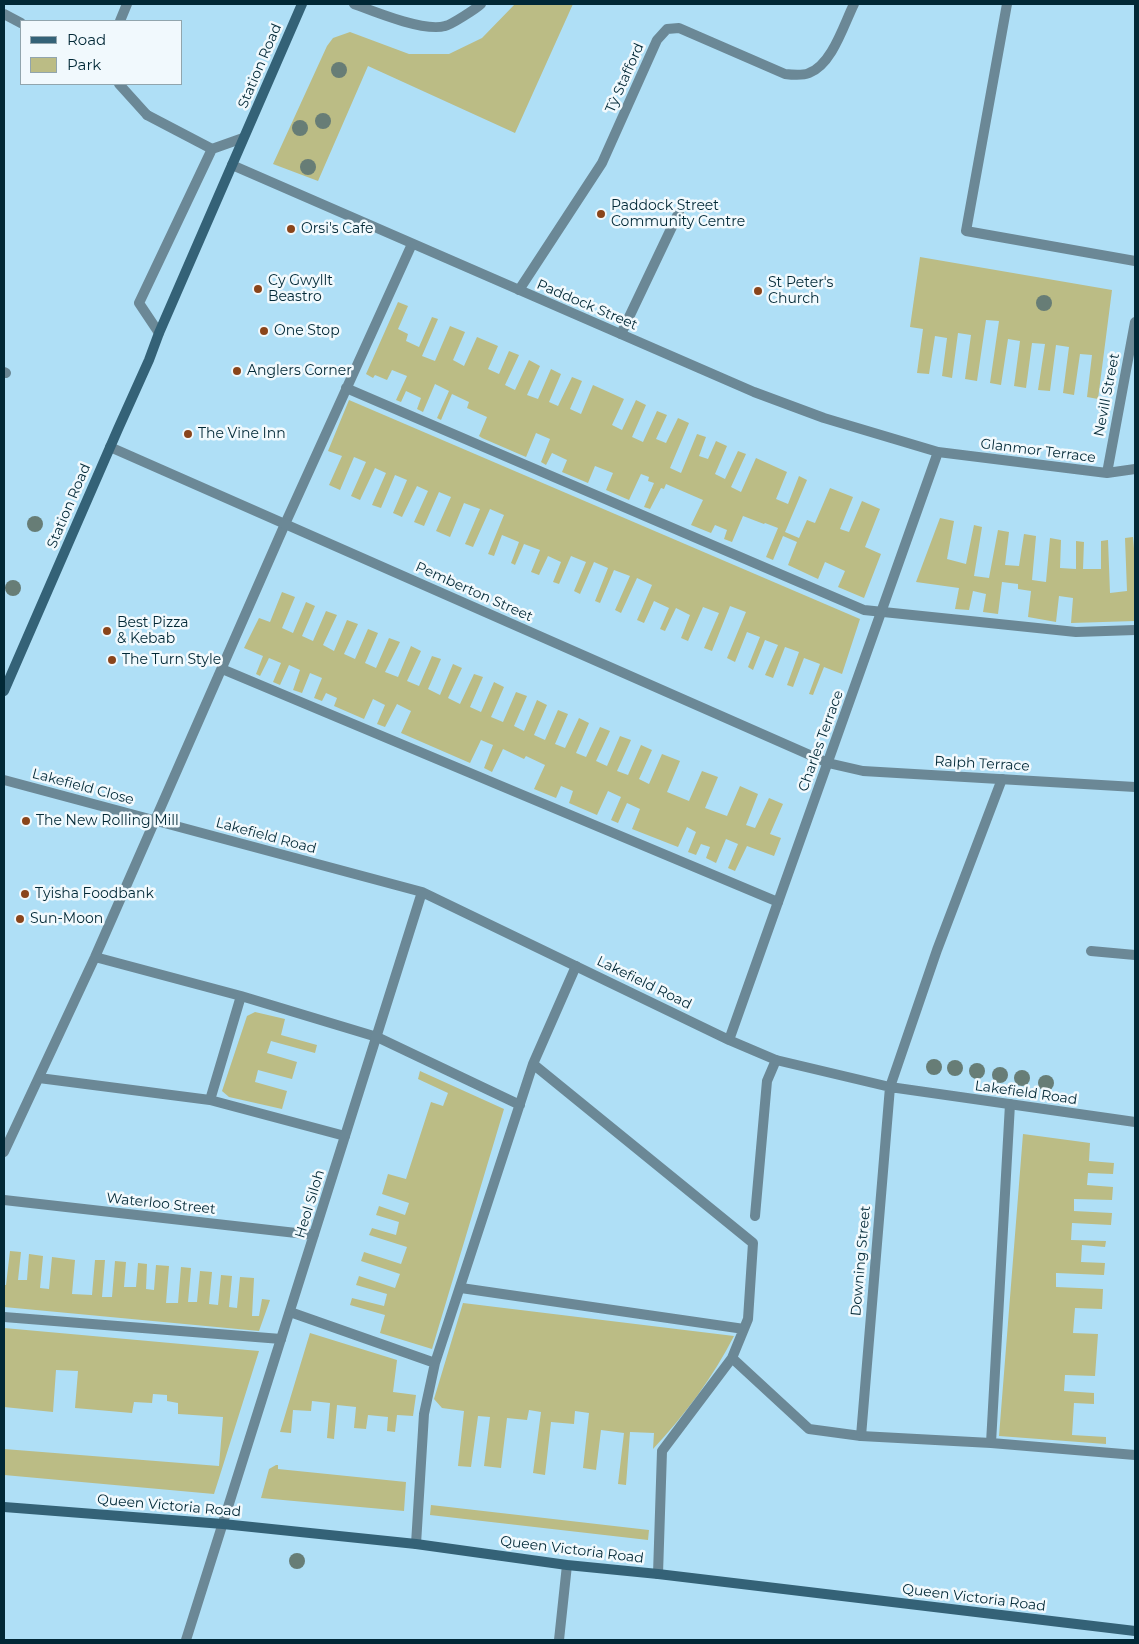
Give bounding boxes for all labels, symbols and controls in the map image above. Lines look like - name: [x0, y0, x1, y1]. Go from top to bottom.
- legend: [20, 20, 182, 85]
- street label: Station Road: [235, 21, 285, 111]
- text: Road: [67, 30, 106, 49]
- street label: Tŷ Stafford: [602, 40, 648, 116]
- text: Park: [67, 55, 101, 74]
- place label: Paddock Street Community Centre: [611, 198, 745, 230]
- marker: Paddock Street Community Centre: [595, 208, 607, 220]
- place label: Orsi's Cafe: [301, 221, 373, 237]
- marker: Orsi's Cafe: [285, 223, 297, 235]
- place label: Cy Gwyllt Beastro: [268, 273, 333, 306]
- place label: St Peter's Church: [768, 275, 833, 308]
- street label: Paddock Street: [534, 276, 640, 334]
- marker: Cy Gwyllt Beastro: [252, 283, 264, 295]
- marker: St Peter's Church: [752, 285, 764, 297]
- place label: One Stop: [274, 323, 340, 339]
- marker: One Stop: [258, 325, 270, 337]
- street label: Nevill Street: [1091, 352, 1123, 438]
- place label: Anglers Corner: [247, 363, 352, 379]
- marker: Anglers Corner: [231, 365, 243, 377]
- place label: The Vine Inn: [198, 426, 286, 442]
- marker: The Vine Inn: [182, 428, 194, 440]
- street label: Glanmor Terrace: [979, 436, 1097, 466]
- street label: Station Road: [44, 461, 94, 551]
- street label: Pemberton Street: [413, 559, 535, 625]
- place label: Best Pizza & Kebab: [117, 615, 189, 648]
- marker: Best Pizza & Kebab: [101, 625, 113, 637]
- place label: The Turn Style: [122, 652, 221, 668]
- marker: The Turn Style: [106, 654, 118, 666]
- street label: Charles Terrace: [795, 688, 847, 794]
- street label: Ralph Terrace: [934, 753, 1030, 775]
- street label: Lakefield Close: [30, 765, 136, 809]
- place label: The New Rolling Mill: [36, 813, 179, 829]
- street label: Lakefield Road: [214, 814, 318, 858]
- marker: The New Rolling Mill: [20, 815, 32, 827]
- place label: Tyisha Foodbank: [35, 886, 154, 902]
- marker: Tyisha Foodbank: [19, 888, 31, 900]
- place label: Sun-Moon: [30, 911, 103, 927]
- marker: Sun-Moon: [14, 913, 26, 925]
- street label: Lakefield Road: [594, 953, 694, 1013]
- street label: Lakefield Road: [974, 1077, 1078, 1109]
- street label: Heol Siloh: [292, 1168, 328, 1240]
- street label: Waterloo Street: [106, 1190, 216, 1218]
- street label: Downing Street: [848, 1205, 874, 1317]
- street label: Queen Victoria Road: [96, 1491, 242, 1521]
- street label: Queen Victoria Road: [499, 1533, 645, 1567]
- street label: Queen Victoria Road: [901, 1581, 1047, 1615]

